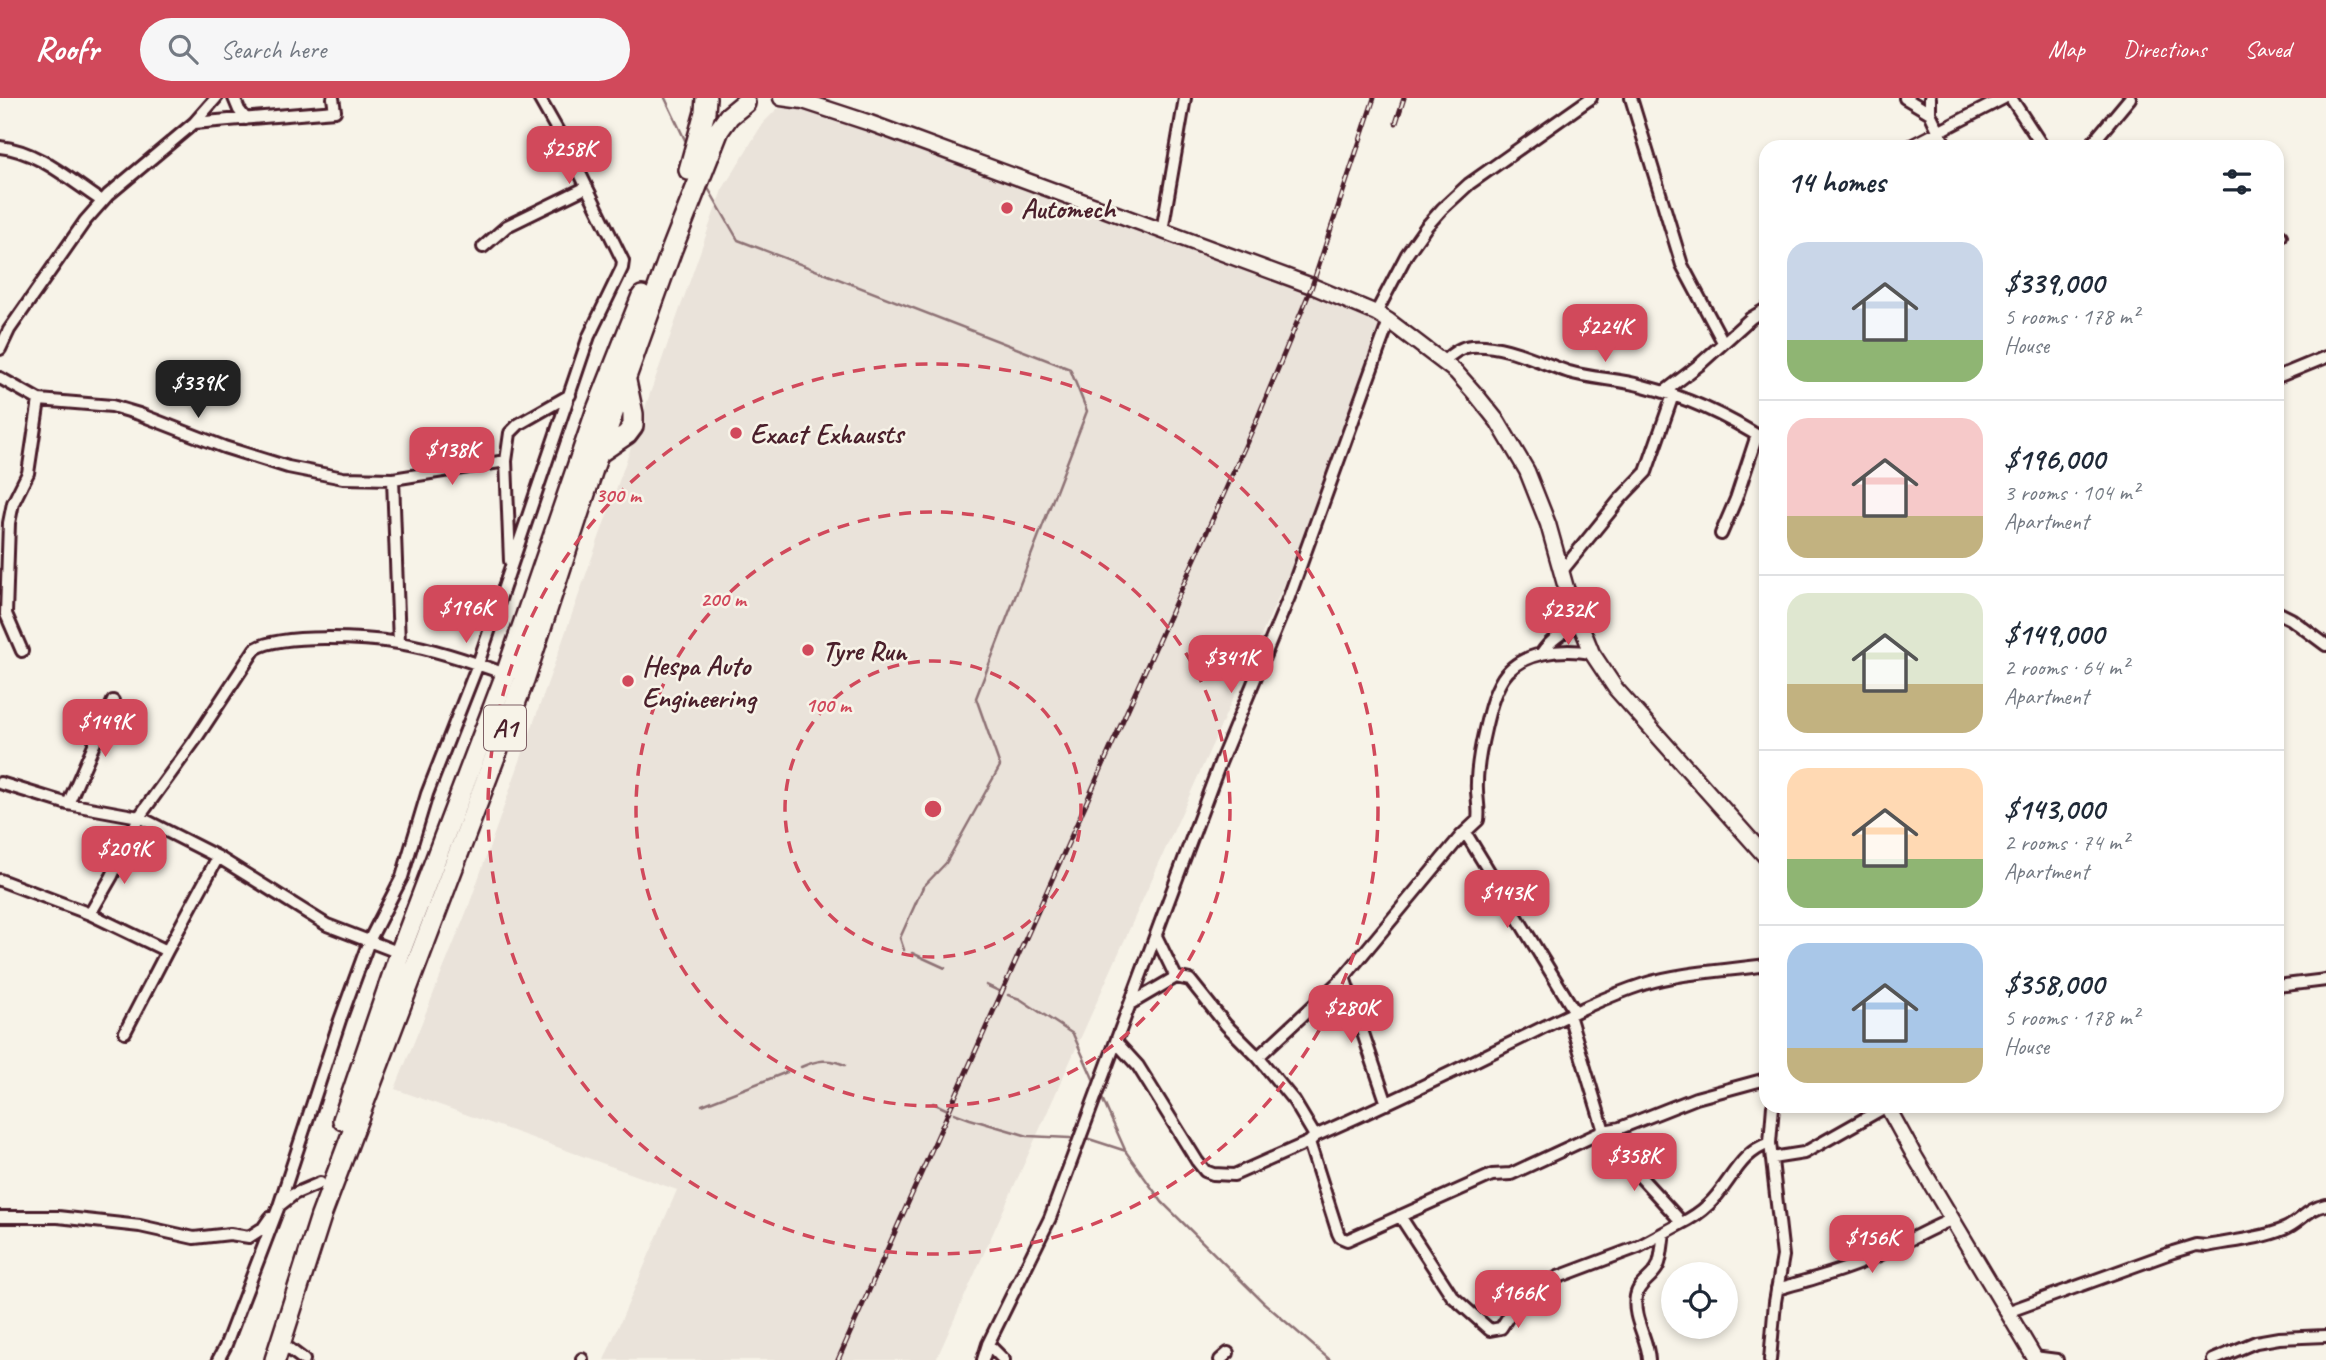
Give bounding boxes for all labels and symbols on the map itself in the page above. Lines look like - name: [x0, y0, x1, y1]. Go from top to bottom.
- pin: $258K: [520, 126, 618, 186]
- place label: Automech: [1021, 191, 1117, 226]
- marker: Automech: [999, 200, 1015, 216]
- pin: $224K: [1556, 304, 1654, 364]
- pin: $339K: [149, 360, 247, 420]
- place label: Exact Exhausts: [750, 416, 906, 451]
- marker: Exact Exhausts: [728, 425, 744, 441]
- pin: $138K: [403, 428, 501, 487]
- text: 300 m: [595, 482, 643, 508]
- pin: $196K: [417, 586, 515, 645]
- text: 200 m: [700, 586, 748, 612]
- pin: $232K: [1519, 588, 1617, 647]
- place label: Tyre Run: [822, 633, 908, 668]
- pin: $341K: [1182, 636, 1280, 695]
- marker: Tyre Run: [800, 642, 816, 658]
- place label: Hespa Auto Engineering: [642, 648, 759, 715]
- marker: Hespa Auto Engineering: [620, 673, 636, 689]
- text: 100 m: [805, 692, 853, 718]
- pin: $149K: [56, 700, 154, 759]
- road number: A1: [484, 706, 526, 750]
- centre of rings: [921, 797, 945, 821]
- pin: $209K: [75, 826, 173, 886]
- pin: $143K: [1458, 870, 1556, 930]
- pin: $280K: [1302, 986, 1400, 1045]
- pin: $358K: [1585, 1134, 1683, 1193]
- pin: $156K: [1823, 1216, 1921, 1275]
- pin: $166K: [1469, 1270, 1567, 1330]

